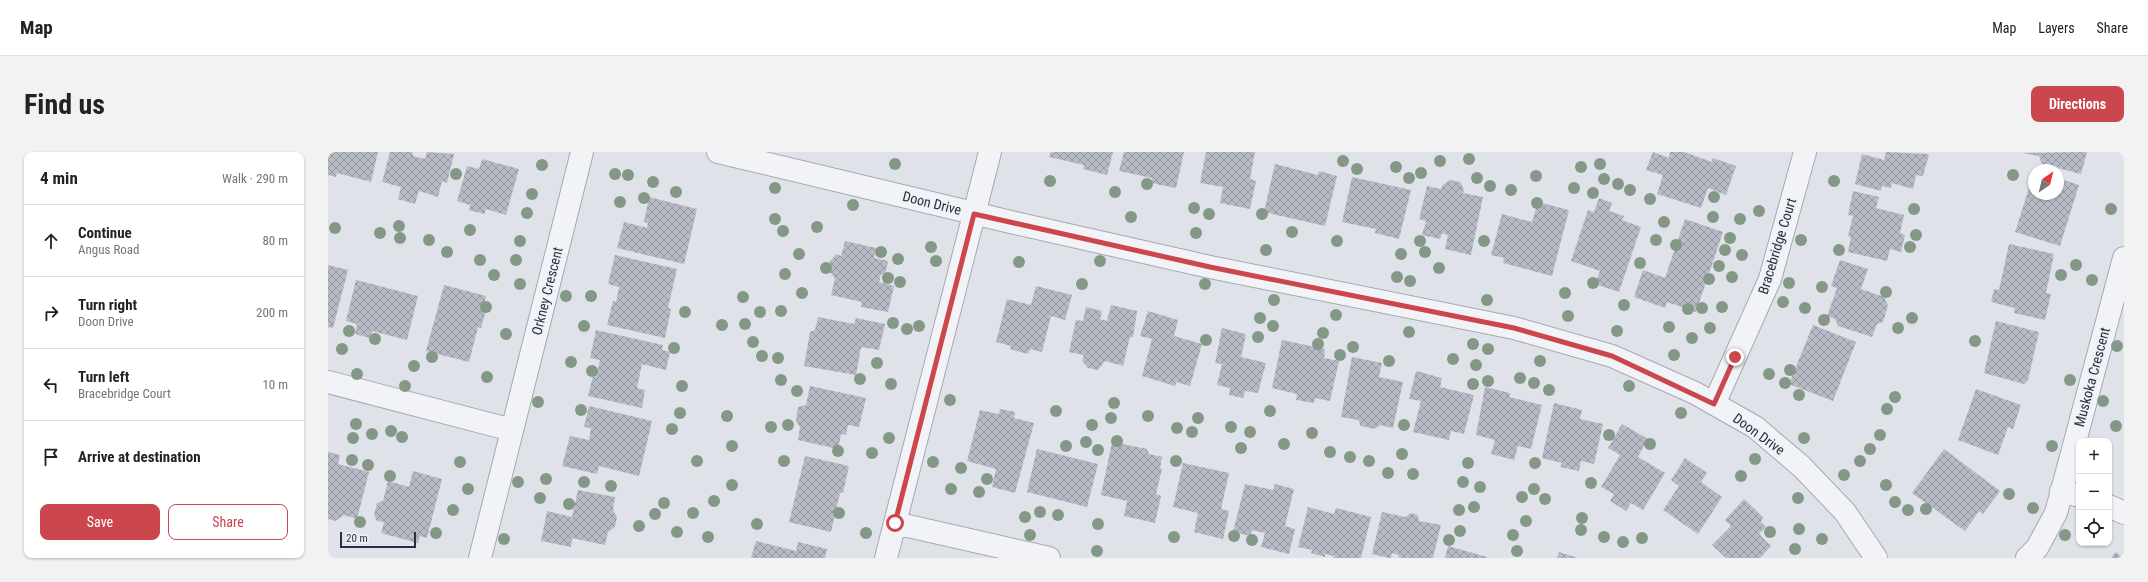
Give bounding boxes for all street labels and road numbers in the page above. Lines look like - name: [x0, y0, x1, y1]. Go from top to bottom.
- street label: Doon Drive: [901, 188, 963, 218]
- street label: Bracebridge Court: [1755, 196, 1799, 296]
- street label: Orkney Crescent: [528, 245, 566, 337]
- street label: Muskoka Crescent: [2071, 326, 2113, 428]
- street label: Doon Drive: [1730, 410, 1788, 458]

